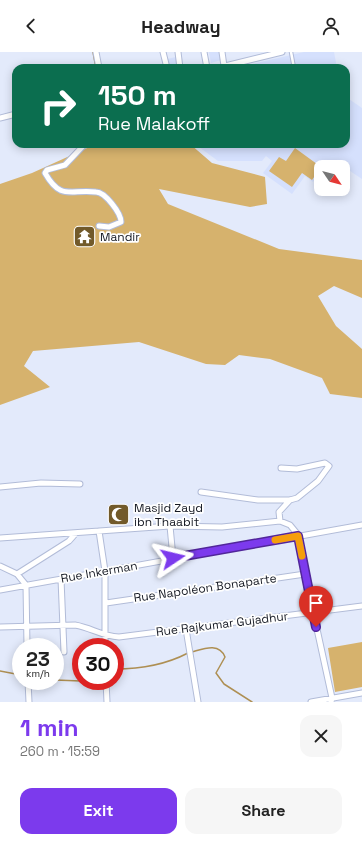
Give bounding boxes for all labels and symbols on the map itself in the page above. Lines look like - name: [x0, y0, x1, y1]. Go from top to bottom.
- north arrow: [314, 160, 350, 196]
- temple icon: Mandir: [72, 224, 98, 250]
- place label: Mandir: [100, 229, 140, 245]
- place label: Masjid Zayd ibn Thaabit: [134, 500, 203, 530]
- mosque icon: Masjid Zayd ibn Thaabit: [106, 502, 132, 528]
- position arrow: [152, 537, 194, 579]
- street label: Rue Inkerman: [59, 557, 139, 587]
- street label: Rue Napoléon Bonaparte: [132, 570, 278, 606]
- pin: [299, 586, 333, 627]
- street label: Rue Rajkumar Gujadhur: [155, 608, 289, 640]
- speed limit sign: 30: [72, 638, 124, 690]

